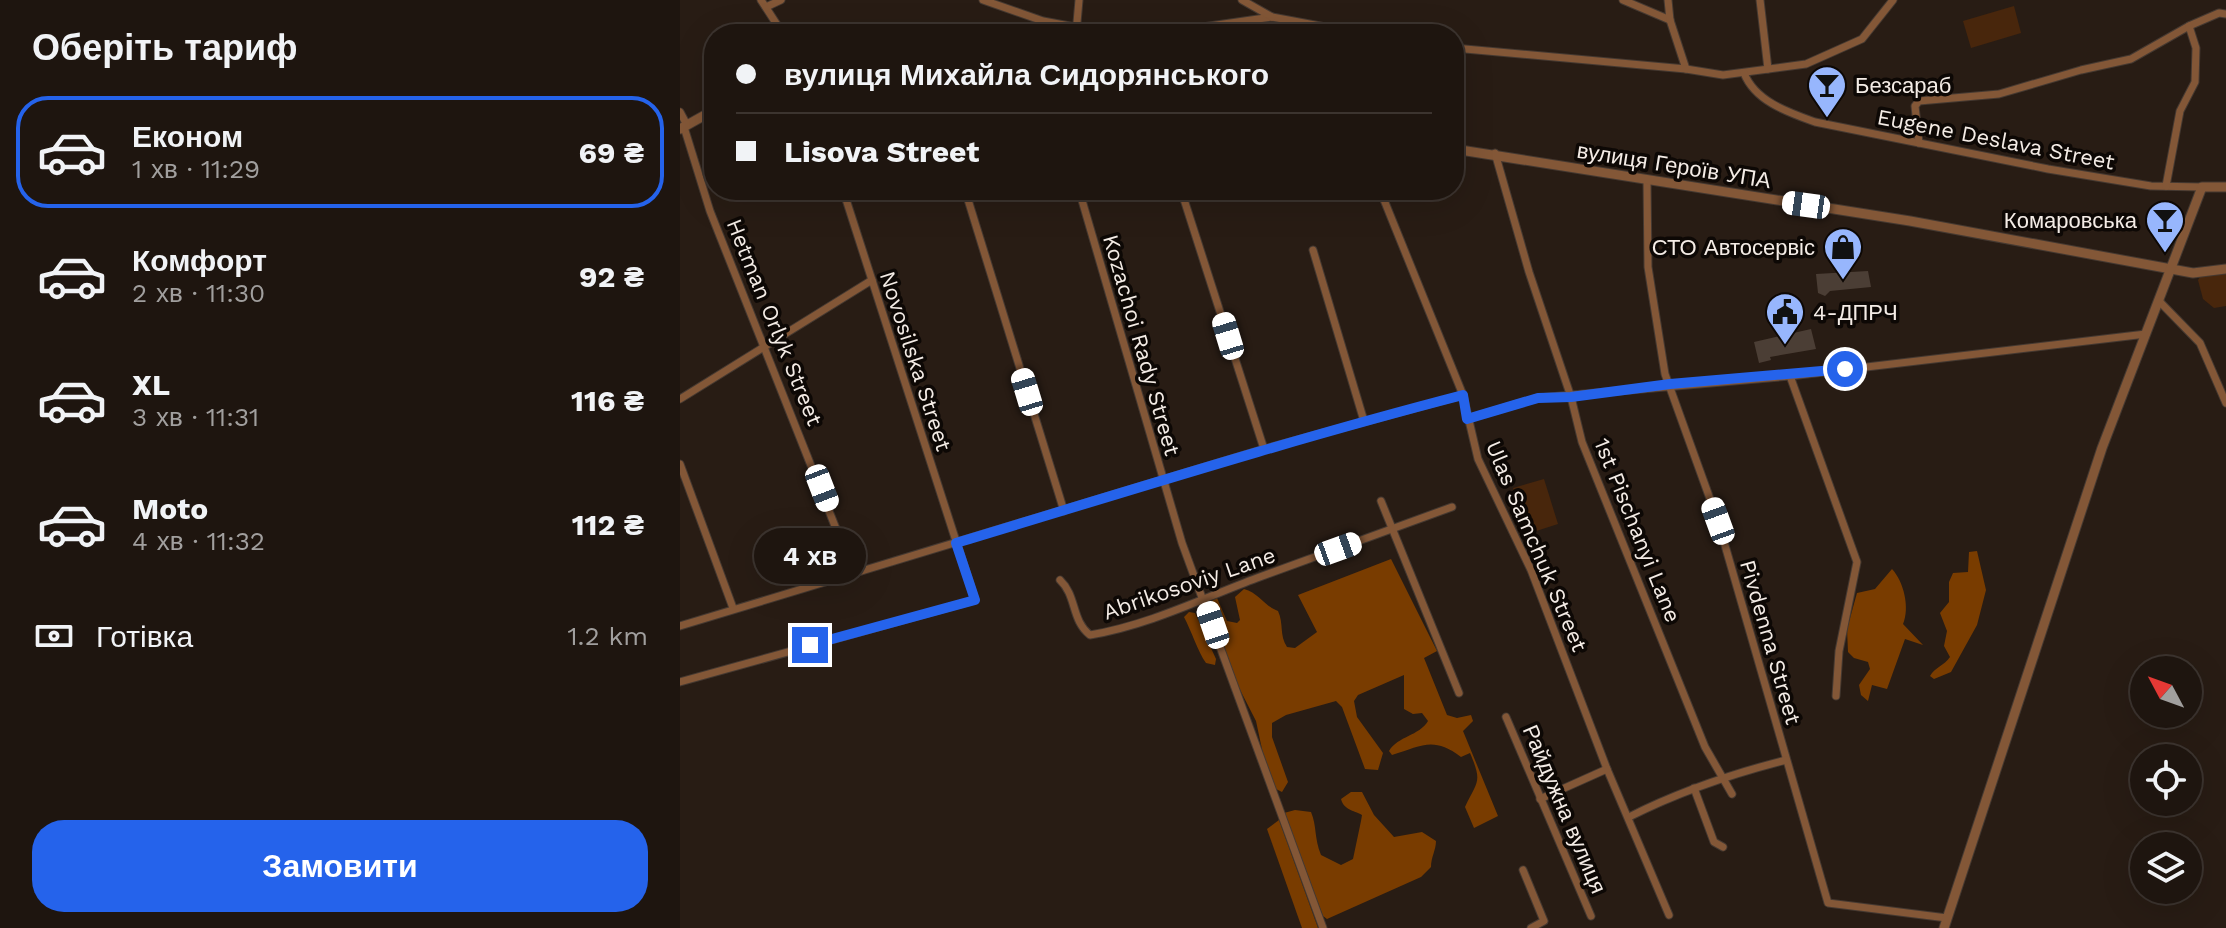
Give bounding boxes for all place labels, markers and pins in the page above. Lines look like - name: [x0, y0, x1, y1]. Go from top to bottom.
- bar icon: Безсараб: [1806, 64, 1848, 119]
- place label: Безсараб: [1855, 73, 1951, 98]
- bar icon: Комаровська: [2144, 199, 2186, 254]
- place label: Комаровська: [2004, 208, 2138, 233]
- shop icon: СТО Автосервіс: [1822, 226, 1864, 281]
- place label: СТО Автосервіс: [1652, 235, 1815, 260]
- public building icon: 4-ДПРЧ: [1764, 291, 1806, 346]
- place label: 4-ДПРЧ: [1813, 300, 1898, 325]

